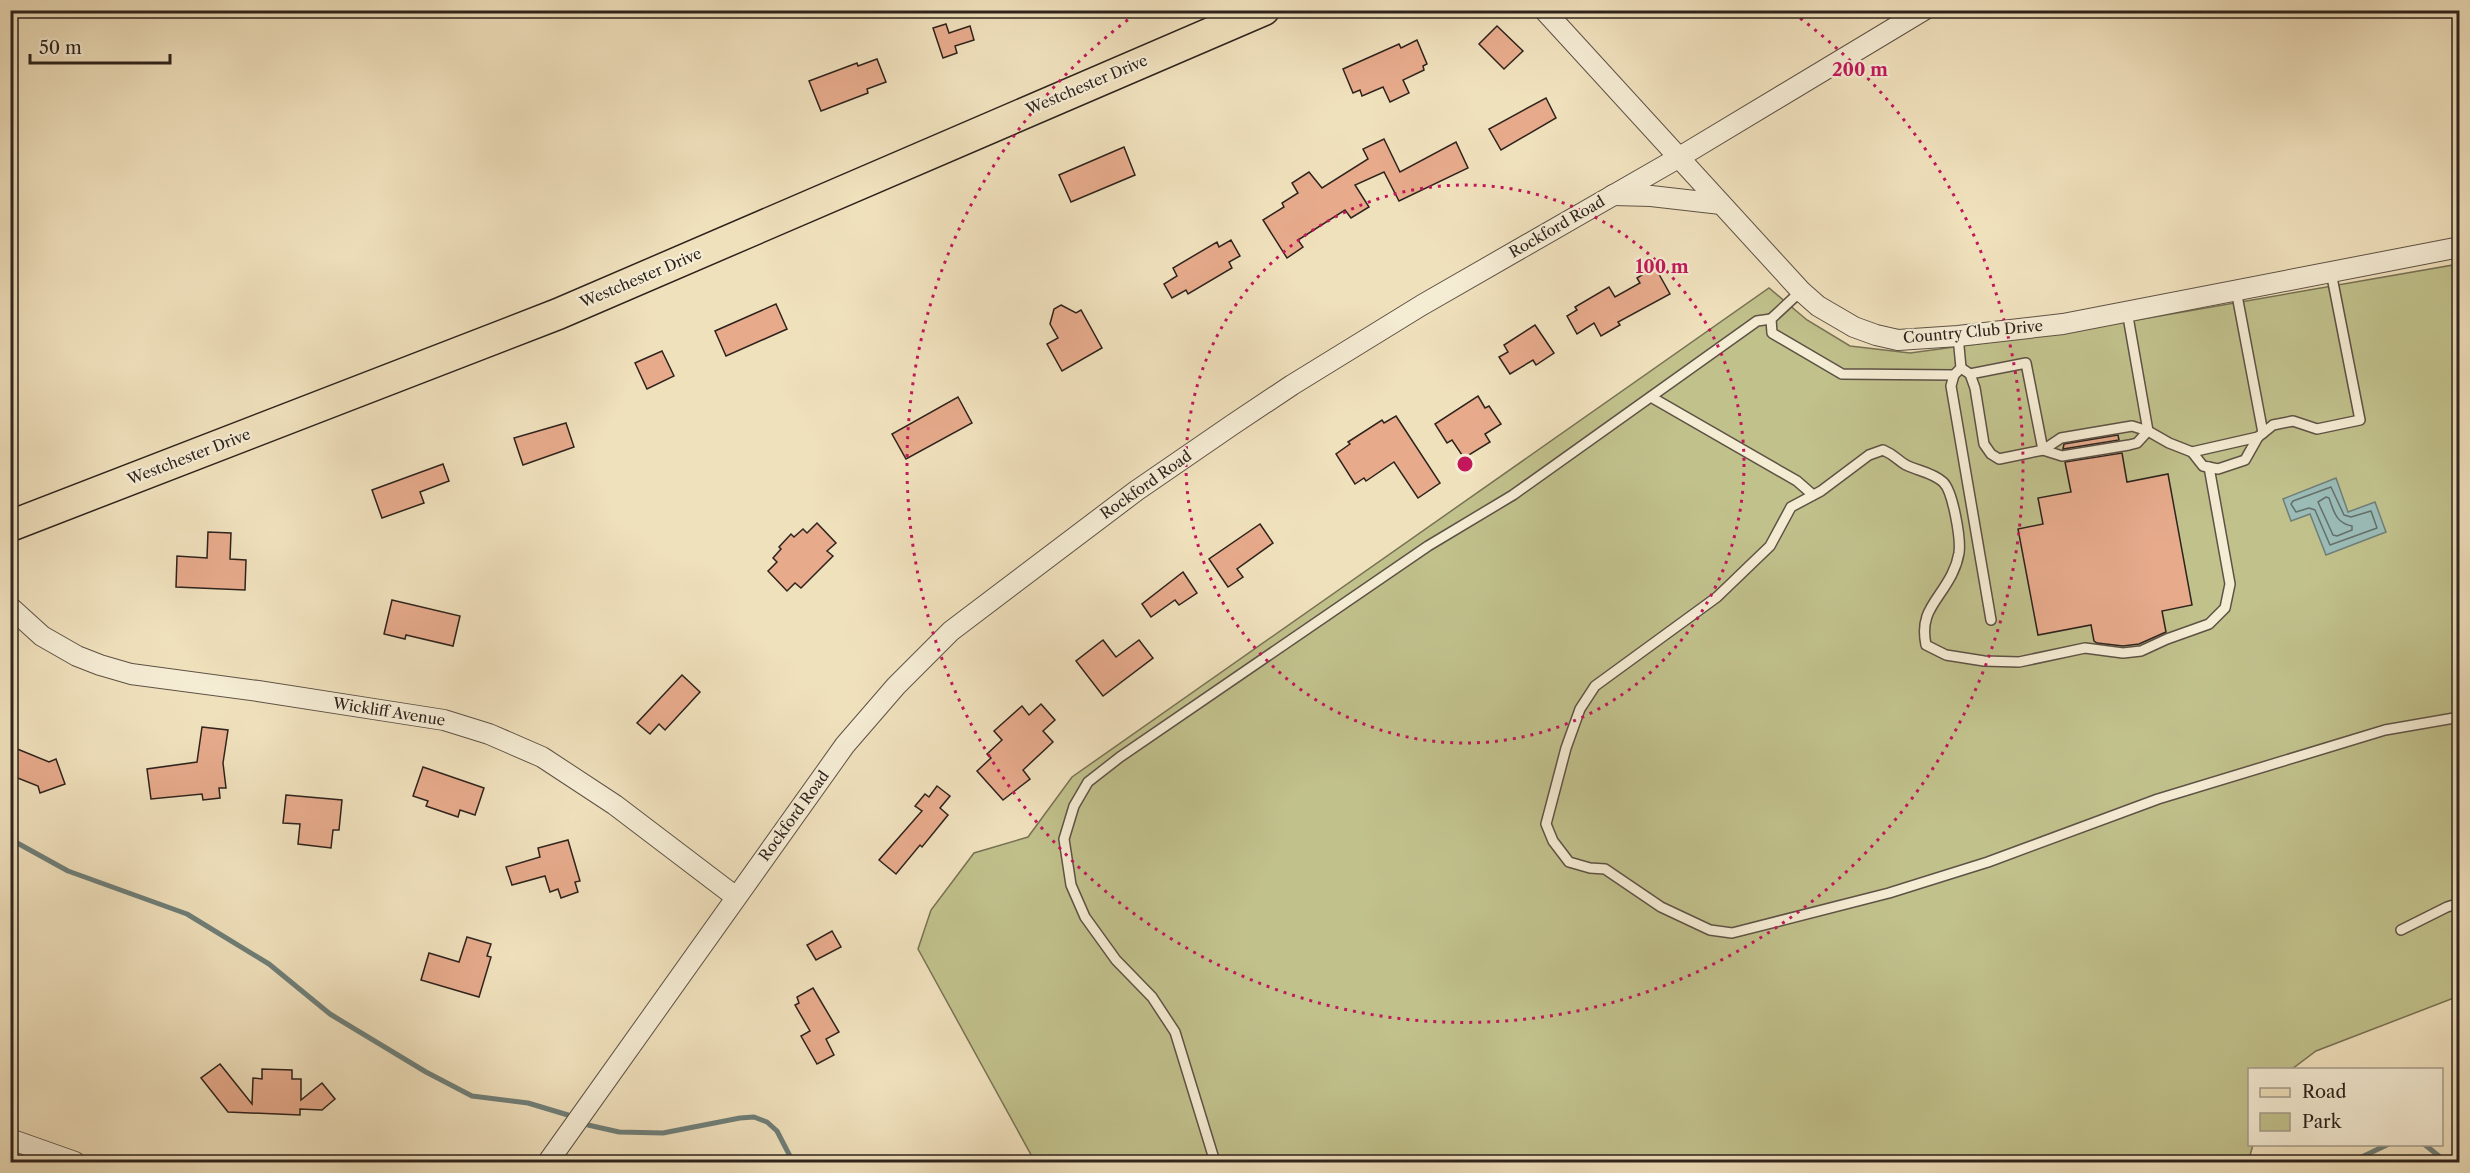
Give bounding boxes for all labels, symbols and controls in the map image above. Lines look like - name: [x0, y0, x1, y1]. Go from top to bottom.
- scale bar: [30, 27, 170, 65]
- text: 50 m: [39, 37, 82, 59]
- street label: Westchester Drive: [1022, 50, 1150, 119]
- text: 200 m: [1832, 59, 1888, 81]
- street label: Rockford Road: [1506, 192, 1608, 262]
- street label: Westchester Drive: [576, 243, 704, 312]
- text: 100 m: [1635, 256, 1689, 278]
- street label: Country Club Drive: [1902, 316, 2044, 347]
- street label: Westchester Drive: [124, 424, 253, 489]
- street label: Rockford Road: [1096, 446, 1195, 523]
- centre of rings: [1455, 454, 1475, 474]
- street label: Wickliff Avenue: [331, 693, 447, 730]
- street label: Rockford Road: [754, 767, 833, 865]
- legend: [2248, 1068, 2443, 1146]
- text: Road: [2302, 1081, 2347, 1103]
- text: Park: [2302, 1111, 2343, 1133]

